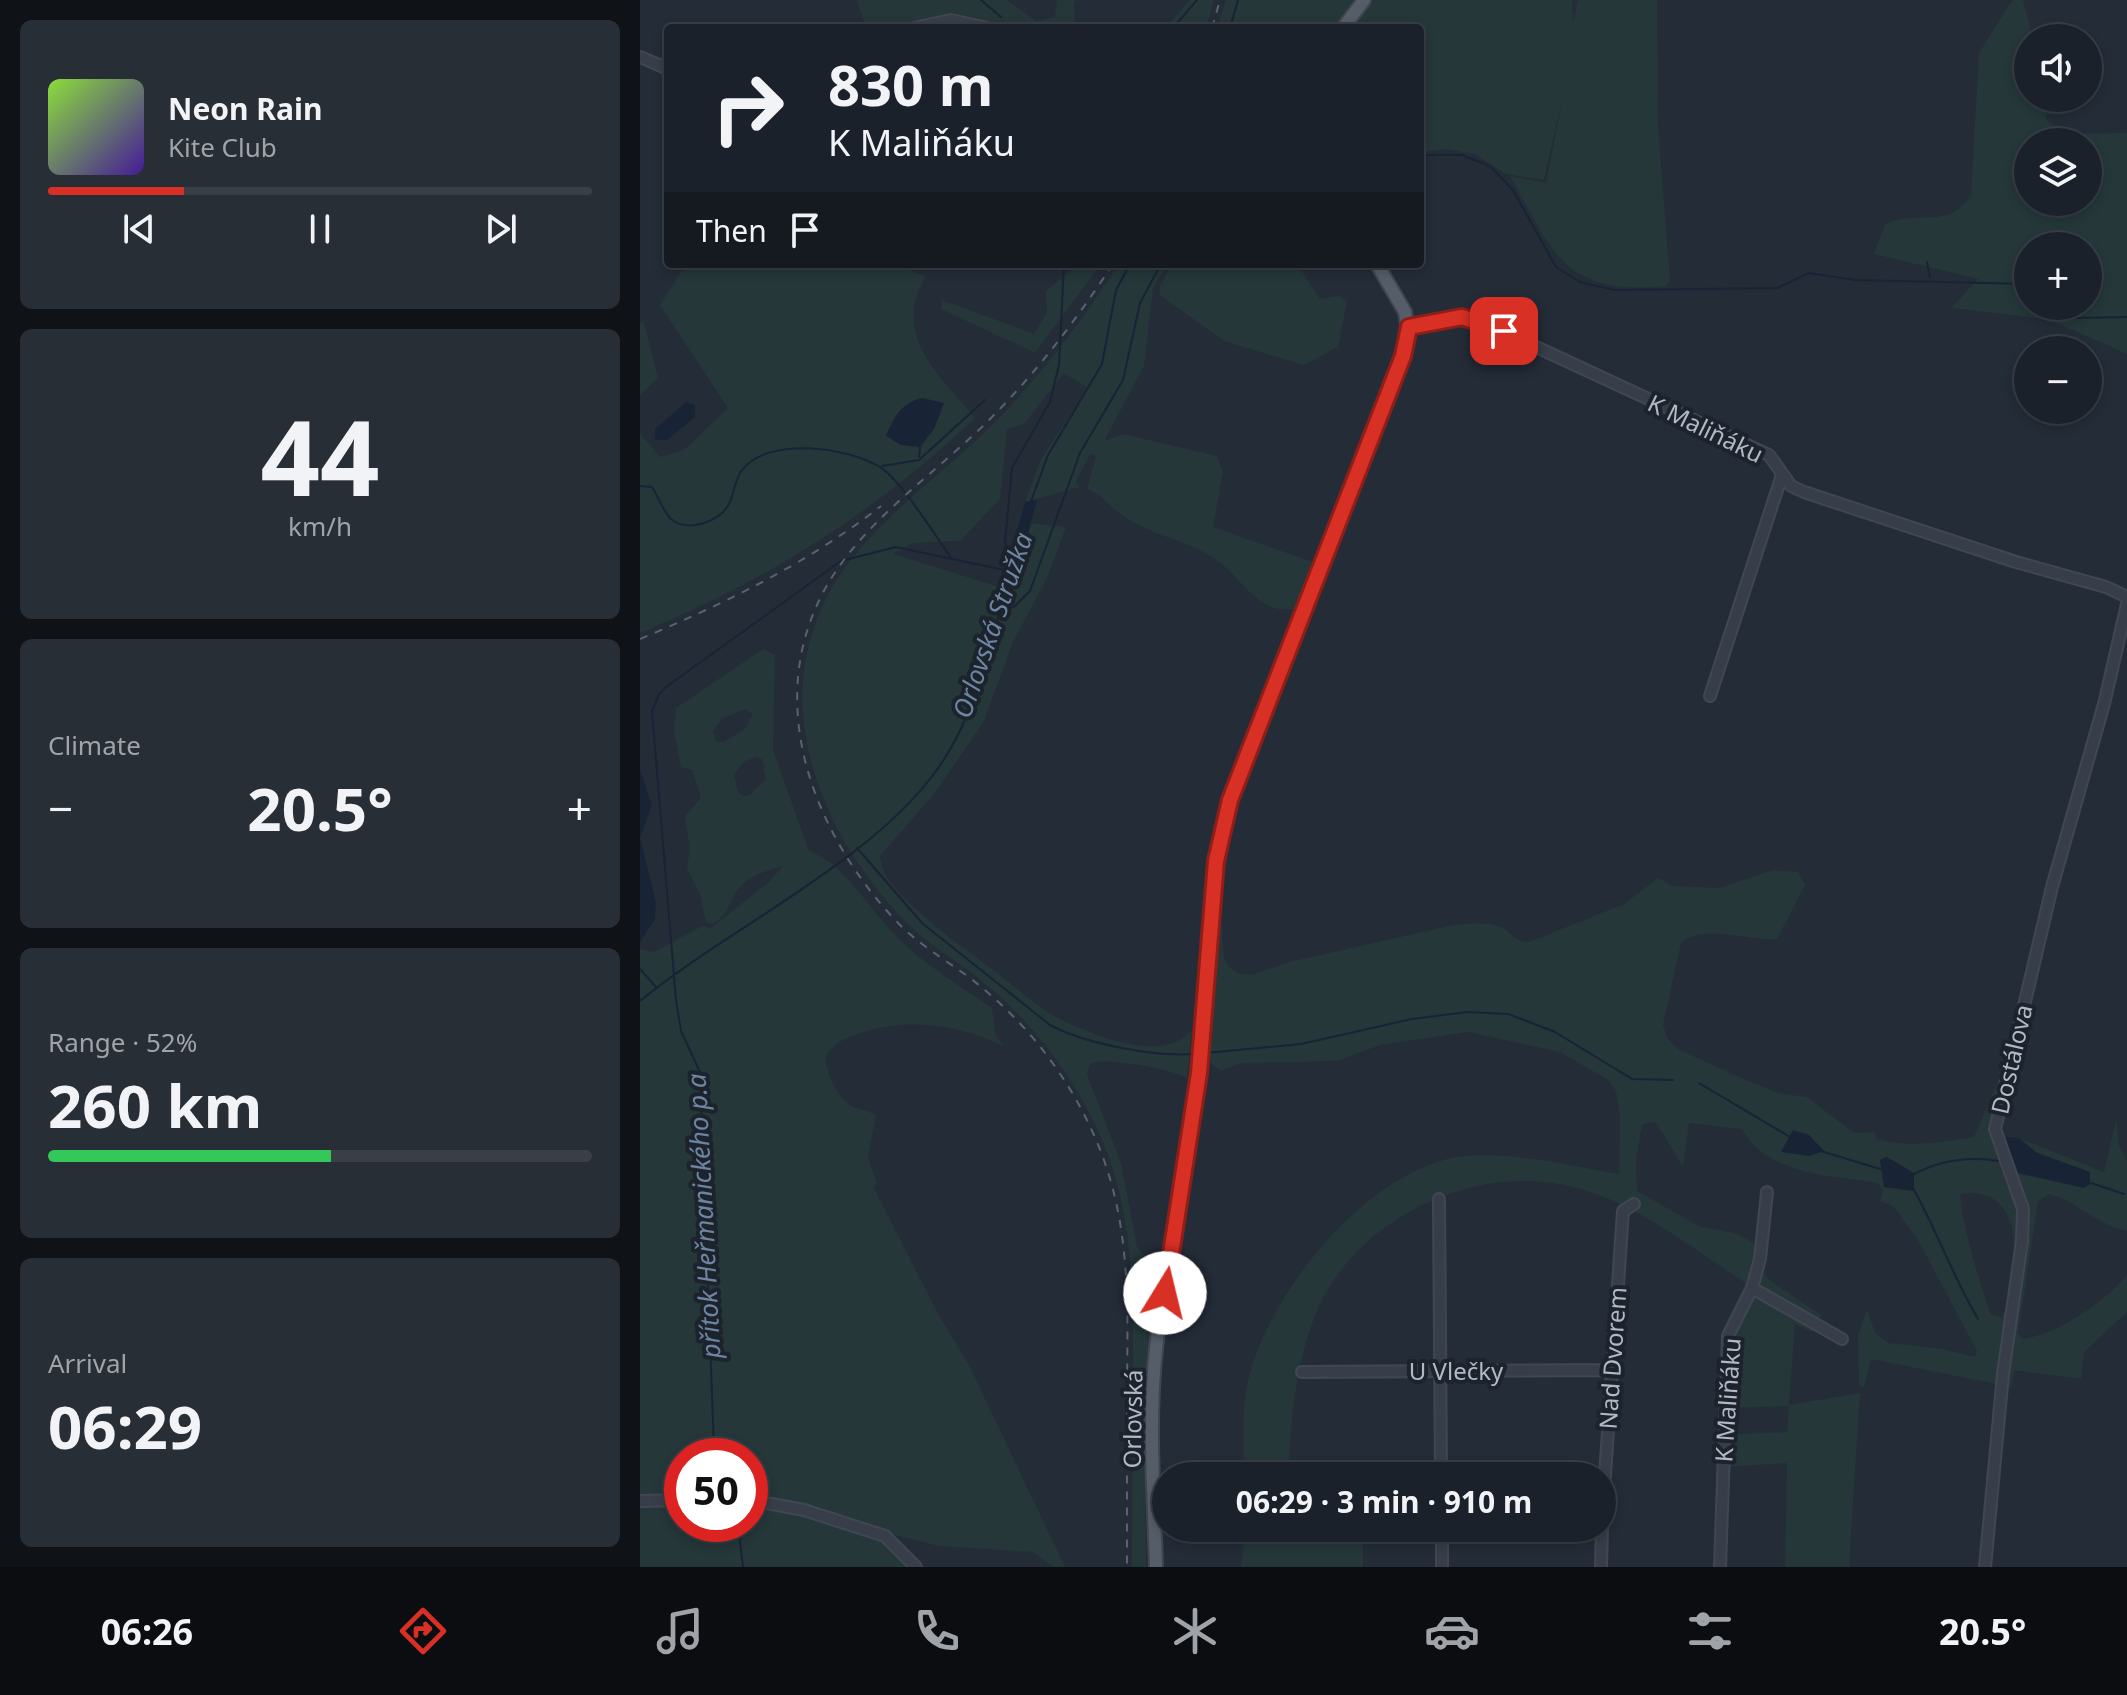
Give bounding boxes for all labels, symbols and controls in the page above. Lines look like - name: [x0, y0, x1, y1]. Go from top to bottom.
- map controls: [2014, 24, 2102, 424]
- button: sound: [2014, 24, 2102, 112]
- text: 830 m: [828, 46, 993, 122]
- icon: right: [696, 56, 800, 160]
- text: Neon Rain: [168, 88, 322, 129]
- text: K Maliňáku: [828, 118, 1015, 167]
- button: layers: [2014, 128, 2102, 216]
- text: Kite Club: [168, 129, 277, 165]
- icon: previous: [117, 207, 161, 251]
- icon: pause: [298, 207, 342, 251]
- icon: next: [479, 207, 523, 251]
- icon: arrive: [783, 208, 827, 252]
- text: Then: [696, 210, 767, 251]
- button: +: [2014, 232, 2102, 320]
- pin: [1470, 297, 1538, 365]
- icon: arrive: [1482, 309, 1526, 353]
- button: −: [2014, 336, 2102, 424]
- text: 44: [261, 385, 379, 526]
- street label: K Maliňáku: [1643, 386, 1769, 470]
- text: km/h: [288, 508, 352, 544]
- water label: Orlovská Stružka: [943, 527, 1041, 723]
- text: Climate: [48, 727, 141, 763]
- text: 20.5°: [247, 767, 393, 849]
- text: −: [48, 778, 73, 838]
- text: +: [567, 778, 592, 838]
- street label: Dostálova: [1982, 1001, 2040, 1117]
- text: Range · 52%: [48, 1024, 197, 1060]
- text: 260 km: [48, 1064, 262, 1146]
- water label: přítok Heřmanického p.a: [678, 1072, 728, 1360]
- position arrow: [1123, 1251, 1207, 1335]
- street label: Nad Dvorem: [1591, 1286, 1633, 1430]
- street label: K Maliňáku: [1706, 1337, 1748, 1463]
- text: Arrival: [48, 1345, 127, 1381]
- street label: U Vlečky: [1409, 1354, 1504, 1387]
- street label: Orlovská: [1115, 1369, 1149, 1469]
- text: 06:29: [48, 1385, 202, 1467]
- speed limit sign: 50: [664, 1438, 768, 1542]
- text: 06:29 · 3 min · 910 m: [1236, 1481, 1532, 1522]
- icon: directions: [395, 1603, 451, 1659]
- icon: music: [652, 1603, 708, 1659]
- icon: phone: [909, 1603, 965, 1659]
- icon: climate: [1167, 1603, 1223, 1659]
- icon: car: [1424, 1603, 1480, 1659]
- icon: filters: [1682, 1603, 1738, 1659]
- text: 06:26: [101, 1607, 193, 1656]
- text: 20.5°: [1939, 1607, 2026, 1656]

